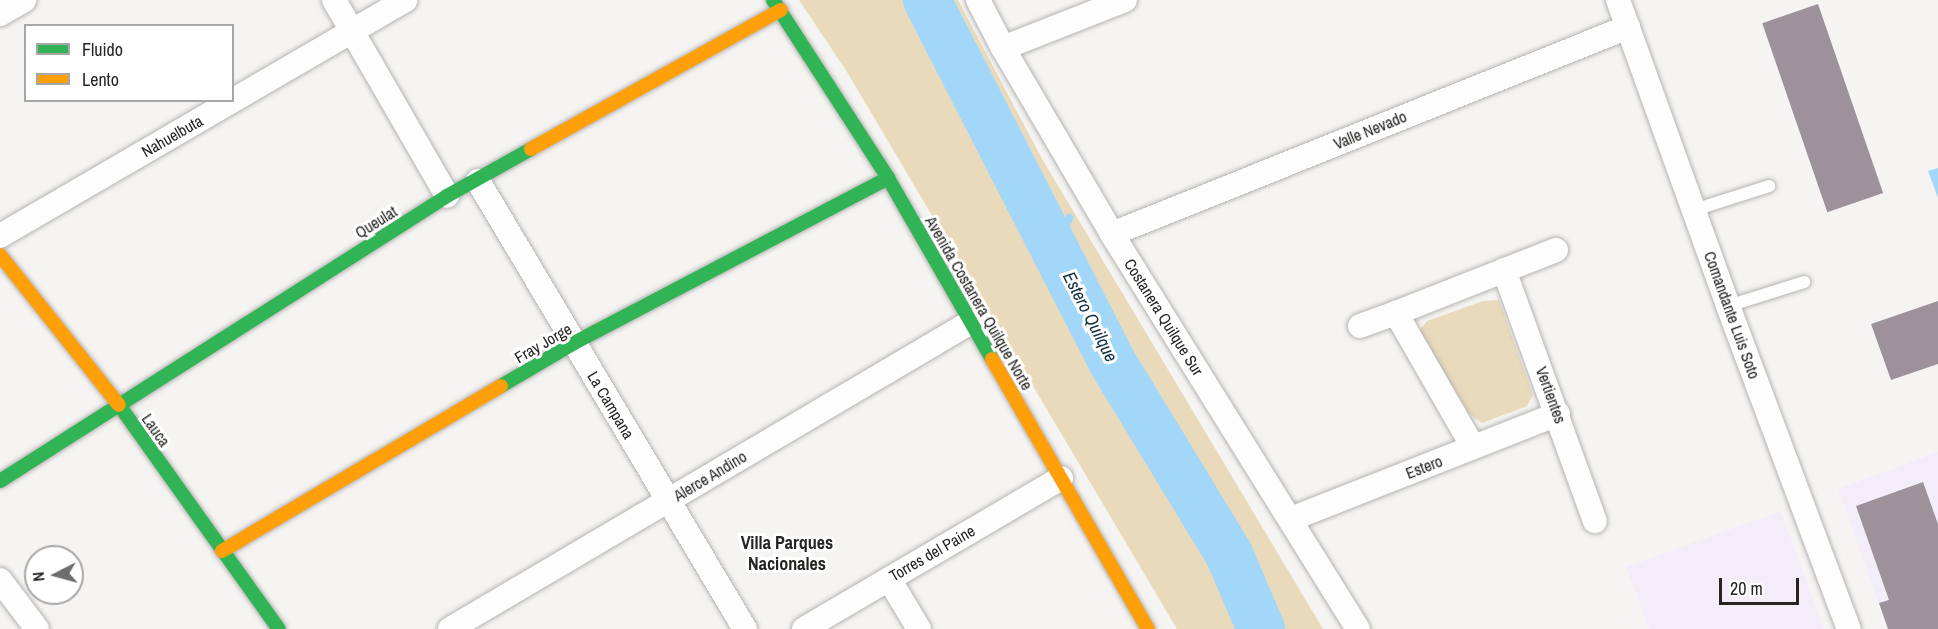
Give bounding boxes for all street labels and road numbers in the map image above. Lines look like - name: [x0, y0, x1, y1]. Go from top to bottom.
- street label: Valle Nevado: [1331, 107, 1409, 153]
- street label: Nahuelbuta: [138, 111, 206, 161]
- street label: Queulat: [351, 202, 401, 242]
- street label: Avenida Costanera Quilque Norte: [921, 213, 1037, 393]
- street label: Comandante Luis Soto: [1700, 249, 1764, 381]
- street label: Costanera Quilque Sur: [1120, 255, 1208, 379]
- street label: Fray Jorge: [511, 319, 575, 367]
- street label: Vertientes: [1532, 364, 1570, 426]
- street label: La Campana: [583, 368, 639, 442]
- street label: Lauca: [138, 410, 174, 450]
- street label: Alerce Andino: [670, 447, 750, 505]
- street label: Estero: [1403, 451, 1445, 483]
- street label: Torres del Paine: [886, 521, 978, 585]

